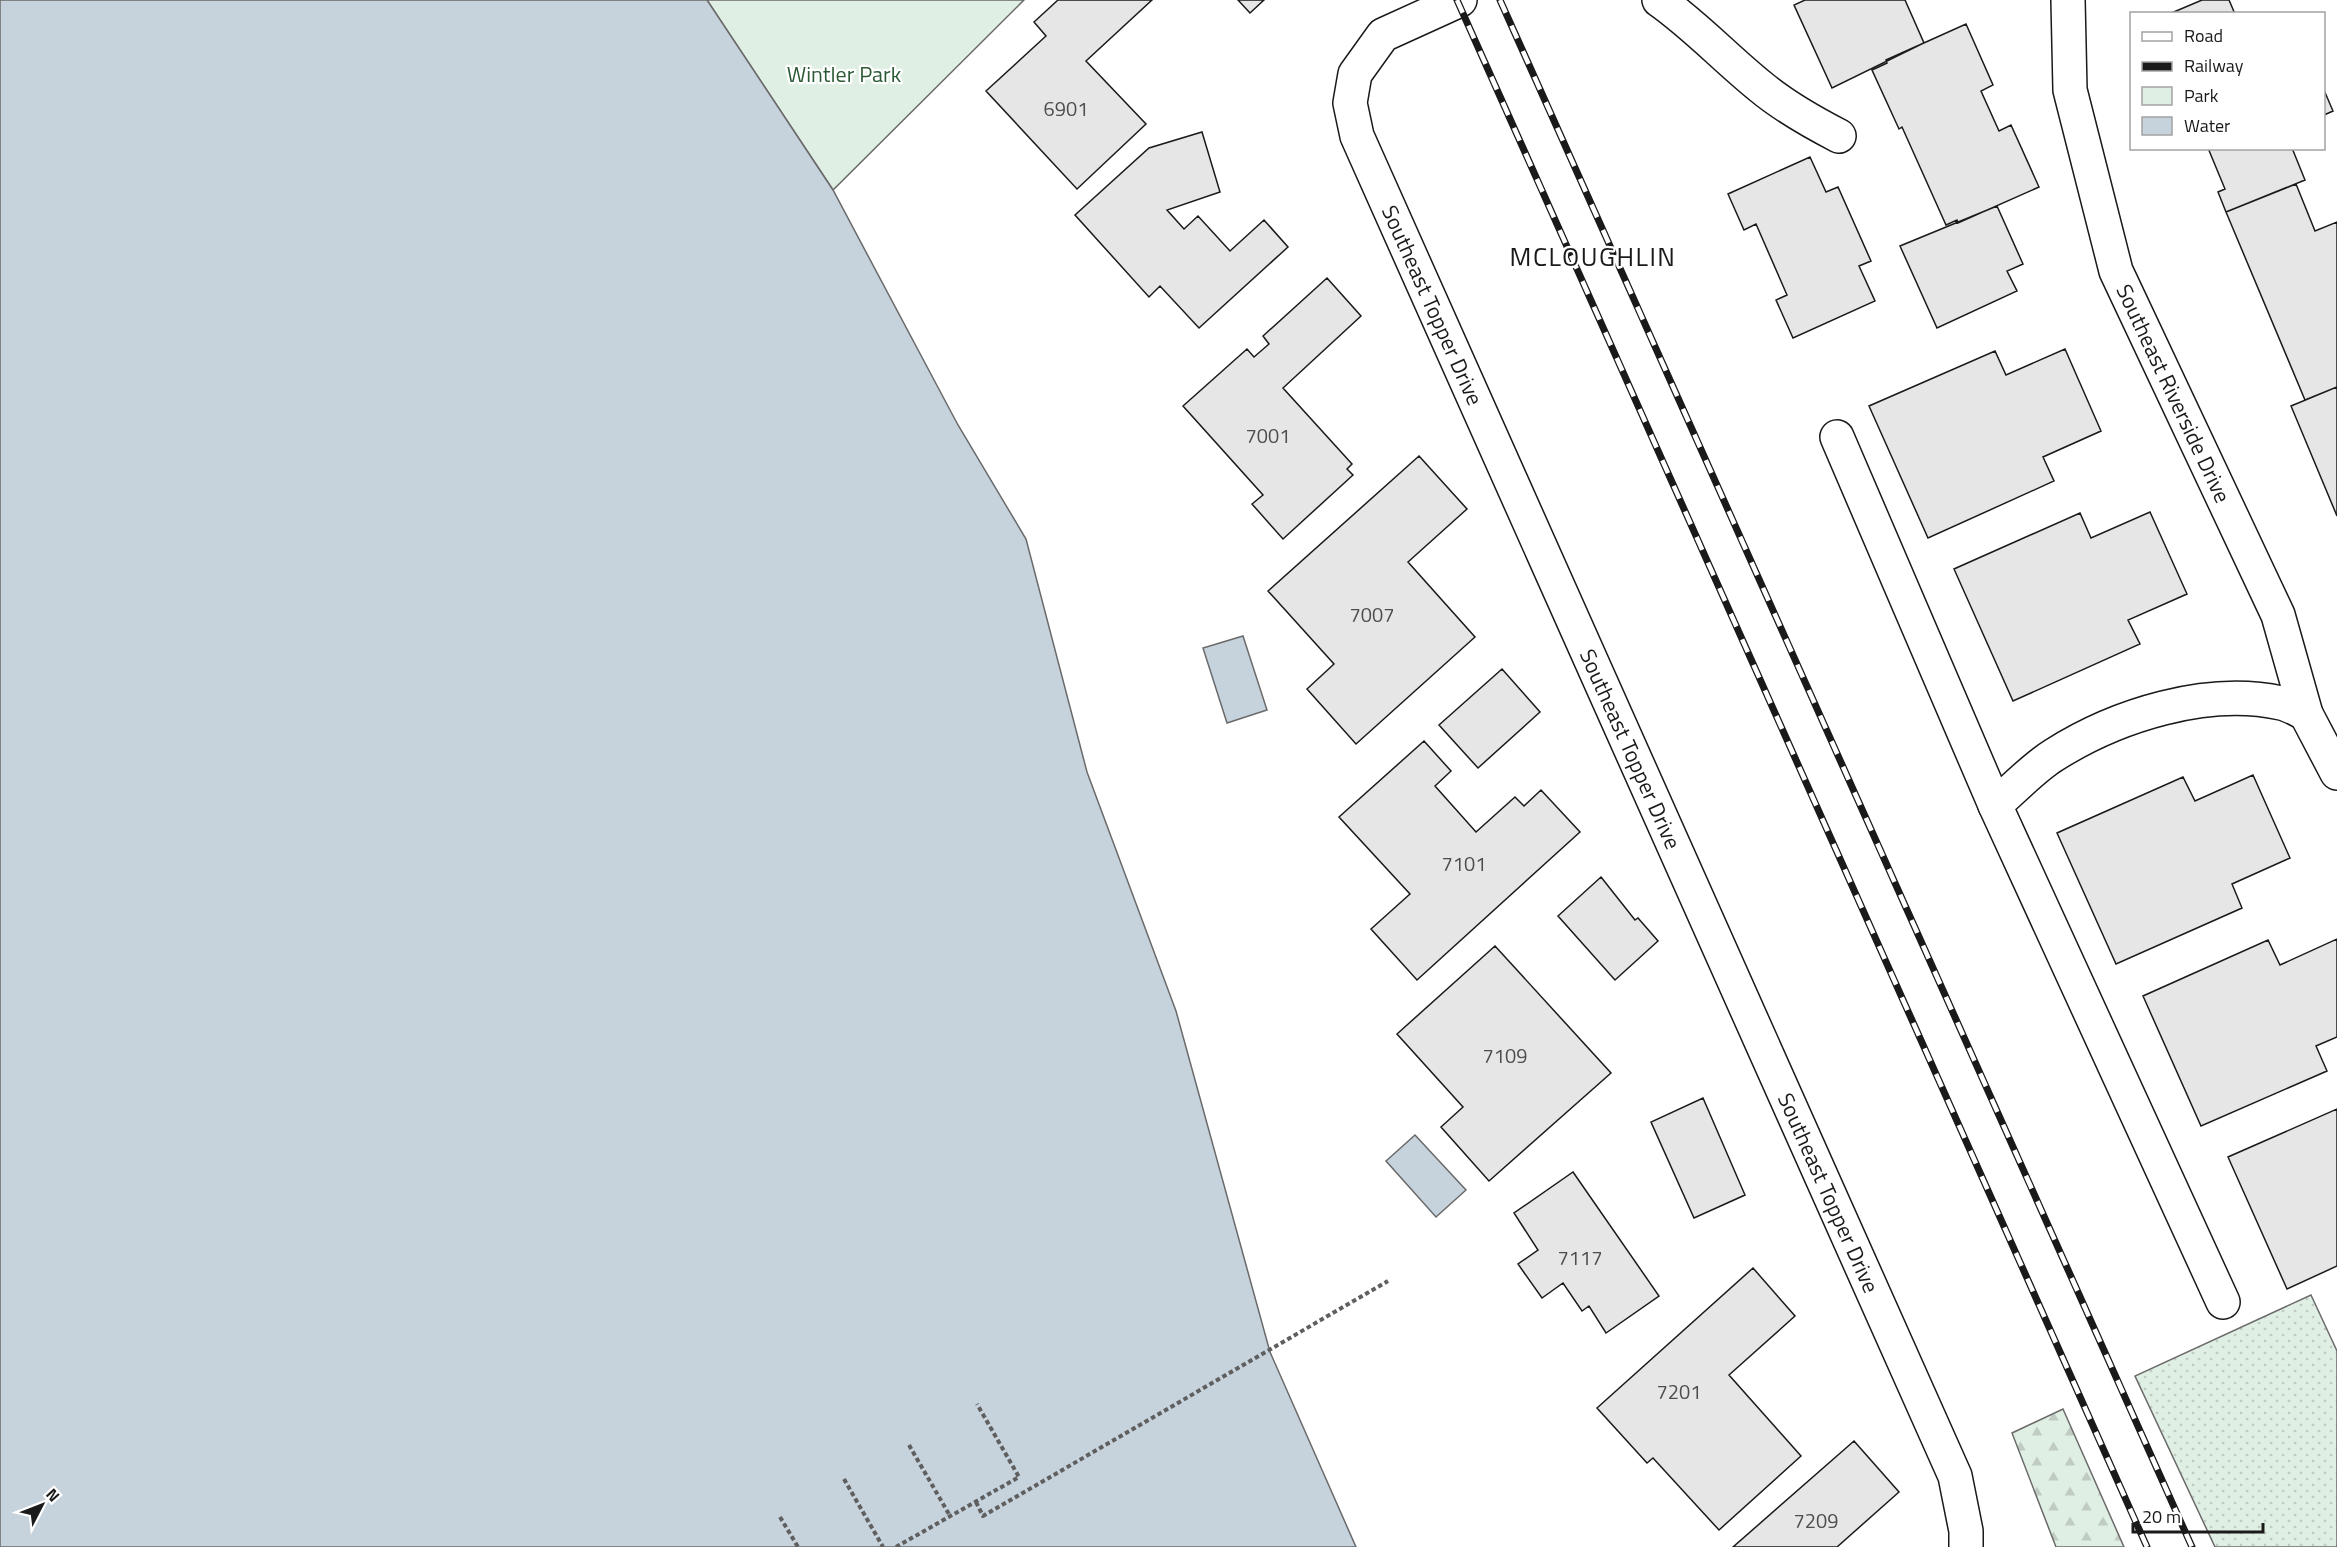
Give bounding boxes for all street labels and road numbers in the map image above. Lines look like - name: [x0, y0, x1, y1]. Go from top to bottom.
- street label: Southeast Topper Drive: [1373, 200, 1492, 411]
- street label: Southeast Riverside Drive: [2107, 278, 2240, 508]
- street label: Southeast Topper Drive: [1571, 643, 1690, 855]
- street label: Southeast Topper Drive: [1769, 1087, 1888, 1298]

